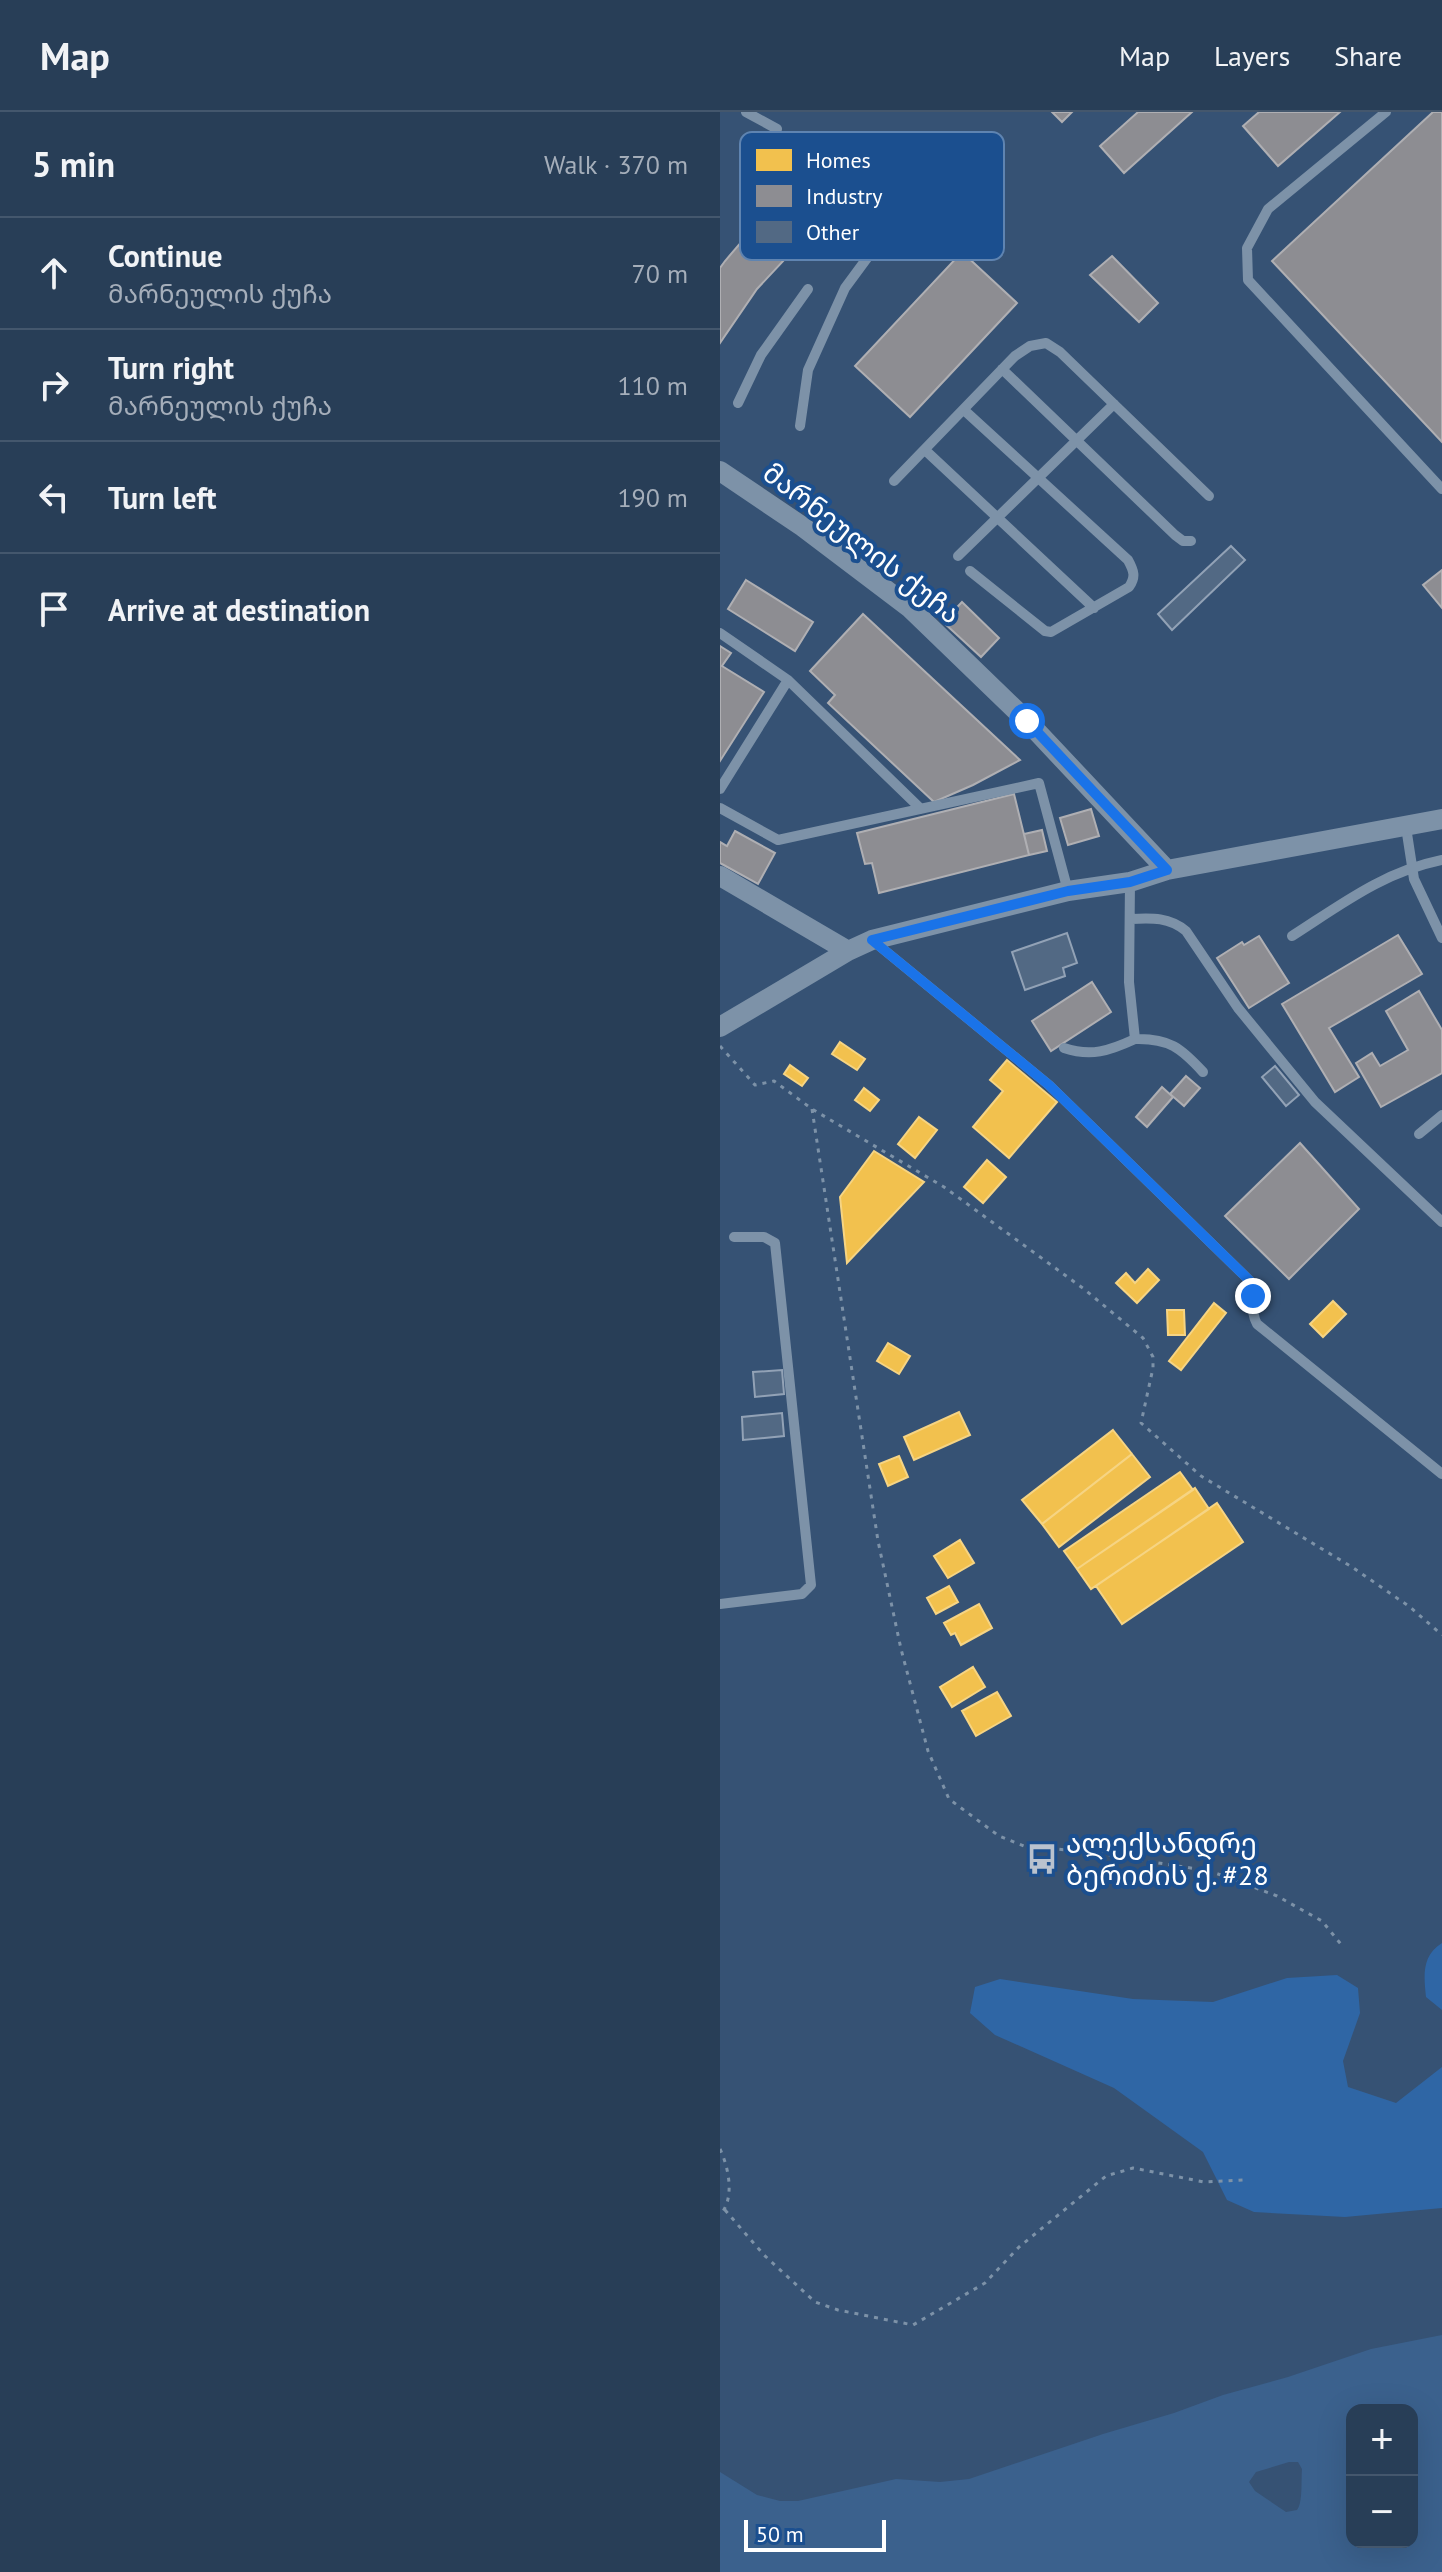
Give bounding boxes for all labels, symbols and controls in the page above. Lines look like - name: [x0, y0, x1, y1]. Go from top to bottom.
- text: Map: [40, 31, 110, 80]
- text: Map: [1119, 37, 1170, 74]
- text: Layers: [1214, 37, 1290, 74]
- text: Share: [1334, 37, 1402, 74]
- legend: [740, 132, 1004, 260]
- text: 5 min: [32, 142, 115, 186]
- text: Homes: [806, 146, 871, 174]
- text: Walk · 370 m: [544, 148, 688, 181]
- text: Industry: [806, 182, 883, 210]
- text: Other: [806, 218, 860, 246]
- text: Continue: [108, 236, 222, 275]
- icon: ahead: [32, 251, 76, 295]
- text: 70 m: [632, 257, 688, 290]
- text: მარნეულის ქუჩა: [108, 277, 332, 310]
- text: Turn right: [108, 348, 234, 387]
- icon: right: [32, 363, 76, 407]
- text: 110 m: [617, 369, 688, 402]
- text: მარნეულის ქუჩა: [108, 389, 332, 422]
- street label: მარნეულის ქუჩა: [756, 454, 969, 631]
- icon: left: [32, 475, 76, 519]
- text: Turn left: [108, 478, 216, 517]
- text: 190 m: [617, 481, 688, 514]
- icon: arrive: [32, 587, 76, 631]
- text: Arrive at destination: [108, 590, 370, 629]
- route start: [1009, 703, 1045, 739]
- route end: [1235, 1278, 1271, 1314]
- place label: ალექსანდრე ბერიძის ქ. #28: [1066, 1824, 1269, 1893]
- bus stop icon: ალექსანდრე ბერიძის ქ. #28: [1025, 1842, 1059, 1876]
- map controls: [1346, 2404, 1418, 2548]
- button: +: [1346, 2404, 1418, 2476]
- button: −: [1346, 2476, 1418, 2548]
- scale bar: [744, 2516, 886, 2552]
- text: 50 m: [756, 2520, 804, 2548]

